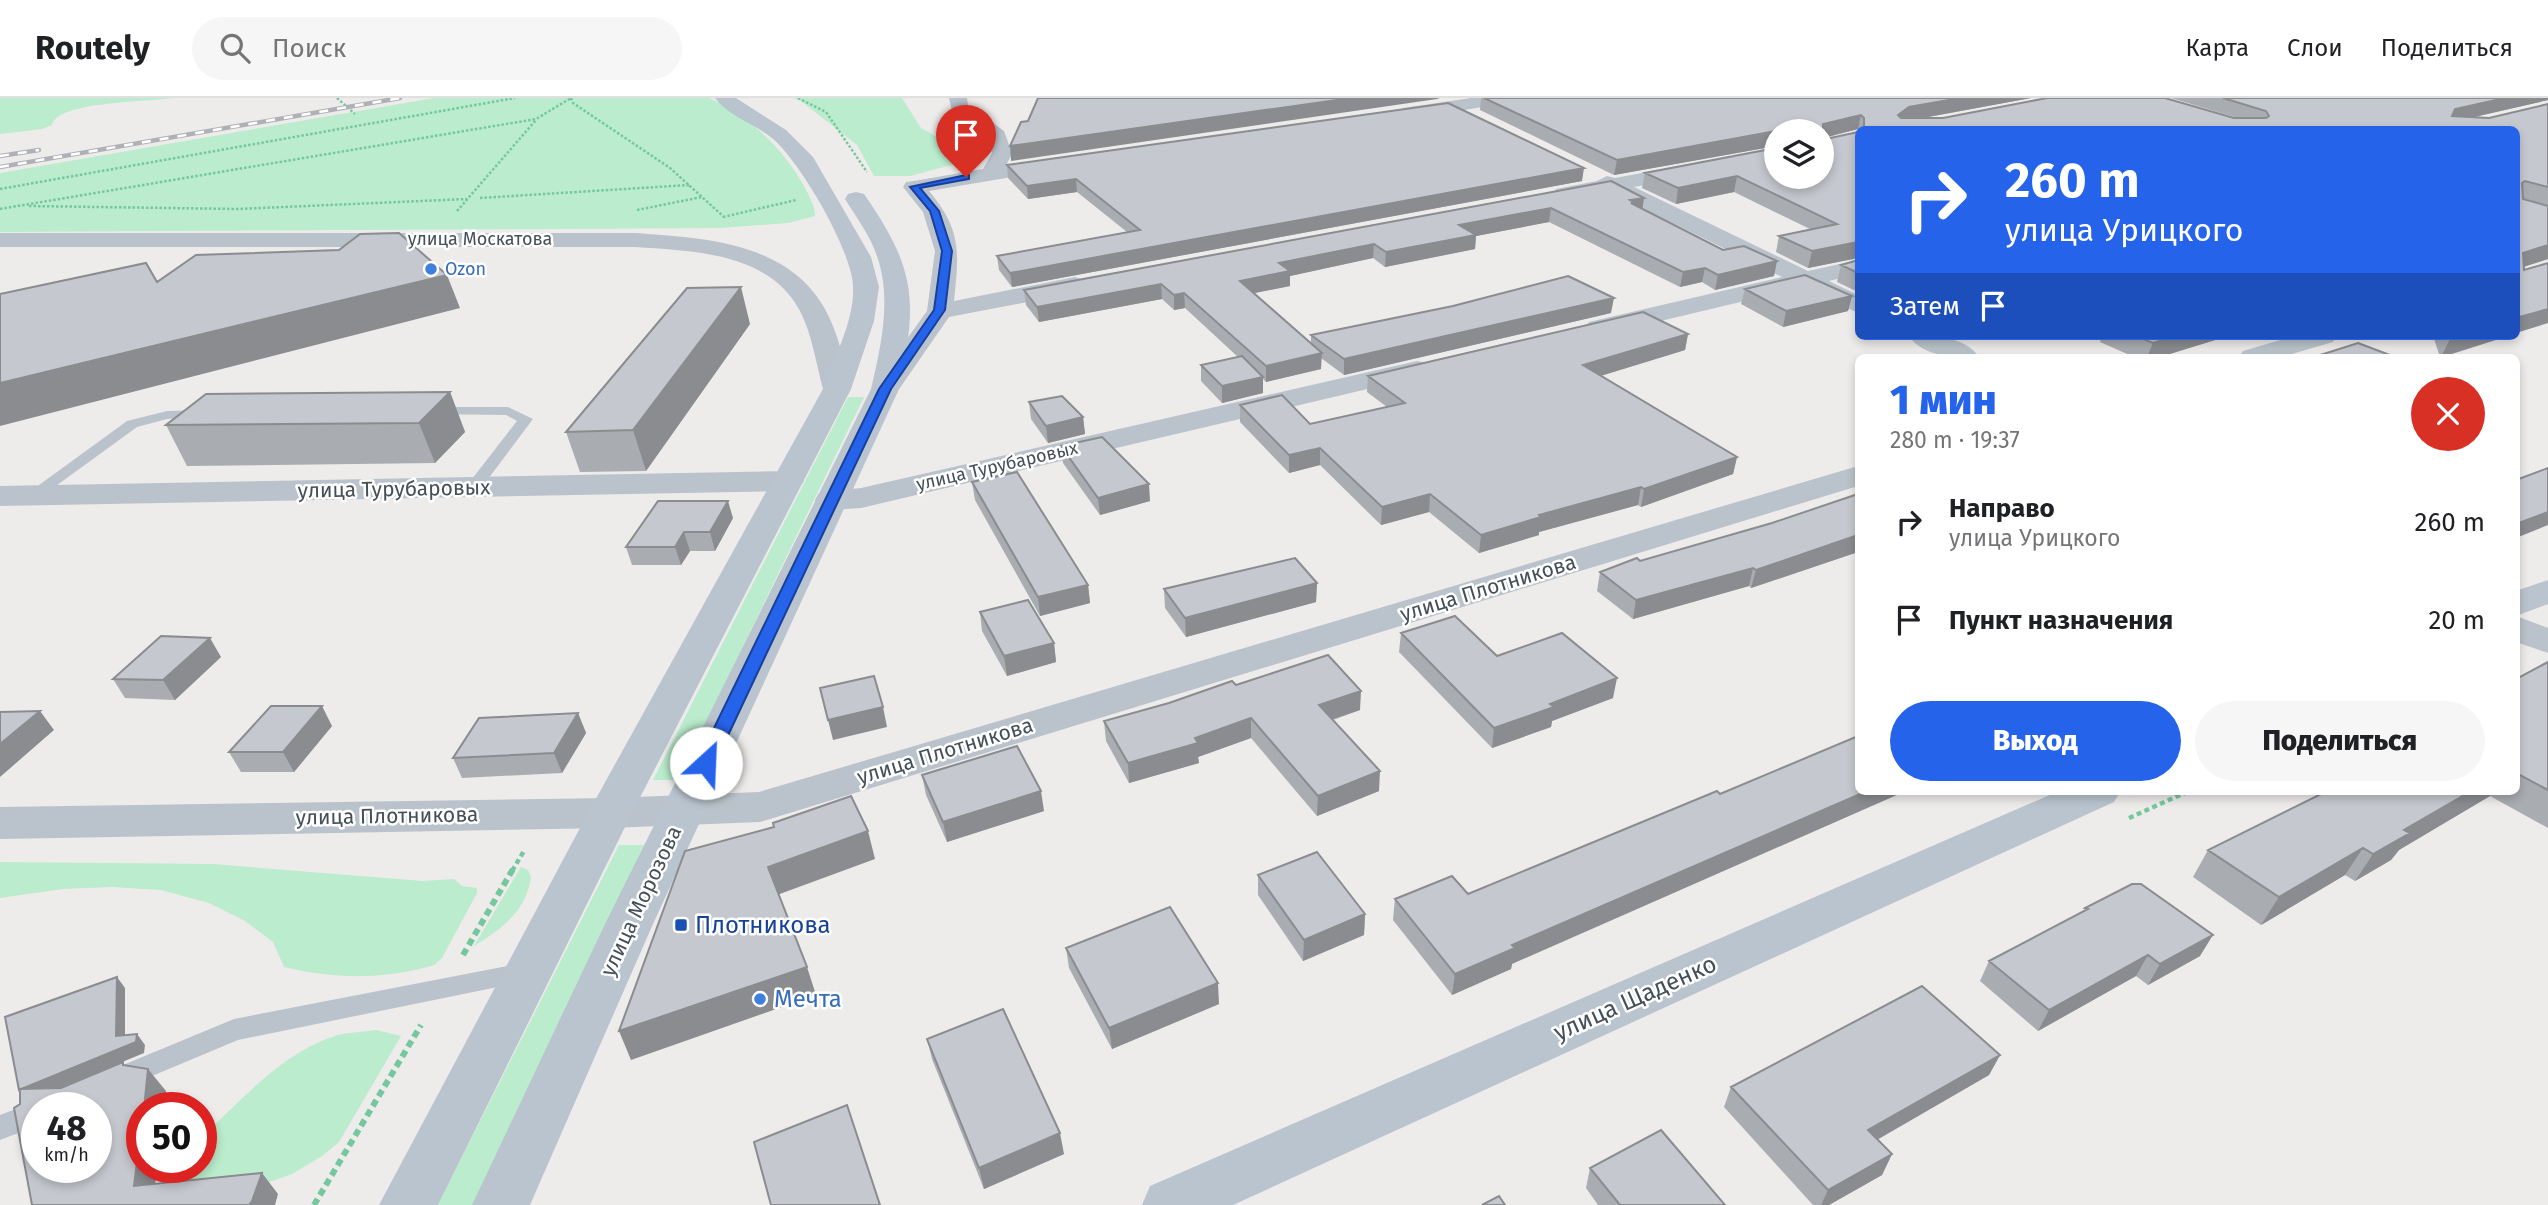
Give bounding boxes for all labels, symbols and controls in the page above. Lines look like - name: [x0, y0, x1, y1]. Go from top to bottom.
- search box: [192, 17, 682, 80]
- text: Routely: [35, 28, 150, 68]
- icon: search: [216, 29, 254, 67]
- text: Поиск: [272, 33, 346, 64]
- text: Карта: [2185, 34, 2249, 62]
- text: Слои: [2287, 34, 2343, 62]
- text: Поделиться: [2381, 34, 2513, 62]
- pin: [936, 105, 996, 177]
- icon: arrive: [947, 116, 985, 154]
- map controls: [1764, 119, 1834, 189]
- button: layers: [1764, 119, 1834, 189]
- text: 260 m: [2005, 151, 2140, 210]
- icon: right: [1890, 154, 1981, 245]
- text: улица Урицкого: [2005, 211, 2243, 249]
- street label: улица Москатова: [408, 228, 552, 250]
- place label: Ozon: [445, 258, 486, 280]
- marker: Ozon: [423, 261, 439, 277]
- icon: arrive: [1974, 287, 2012, 325]
- text: Затем: [1890, 291, 1960, 322]
- text: 1 мин: [1890, 375, 1997, 425]
- button: close: [2411, 377, 2485, 451]
- text: 280 m · 19:37: [1890, 426, 2020, 454]
- street label: улица Турубаровых: [914, 437, 1080, 495]
- street label: улица Турубаровых: [297, 474, 491, 504]
- text: Направо: [1949, 493, 2055, 524]
- icon: right: [1890, 503, 1928, 541]
- text: 260 m: [2415, 507, 2485, 538]
- text: улица Урицкого: [1949, 524, 2120, 552]
- street label: улица Плотникова: [1397, 549, 1579, 627]
- icon: arrive: [1890, 601, 1928, 639]
- text: Пункт назначения: [1949, 605, 2173, 636]
- text: 20 m: [2428, 605, 2485, 636]
- button: Выход: [1890, 701, 2181, 781]
- button: Поделиться: [2195, 701, 2485, 781]
- street label: улица Плотникова: [854, 712, 1036, 790]
- position arrow: [669, 726, 743, 800]
- street label: улица Плотникова: [295, 801, 479, 831]
- street label: улица Морозова: [595, 822, 687, 980]
- place label: Плотникова: [695, 911, 831, 939]
- marker: Плотникова: [673, 917, 689, 933]
- street label: улица Щаденко: [1549, 950, 1721, 1046]
- place label: Мечта: [774, 985, 842, 1013]
- marker: Мечта: [752, 991, 768, 1007]
- speed limit sign: 50: [126, 1092, 217, 1183]
- text: 48: [46, 1107, 87, 1149]
- text: km/h: [44, 1144, 89, 1166]

